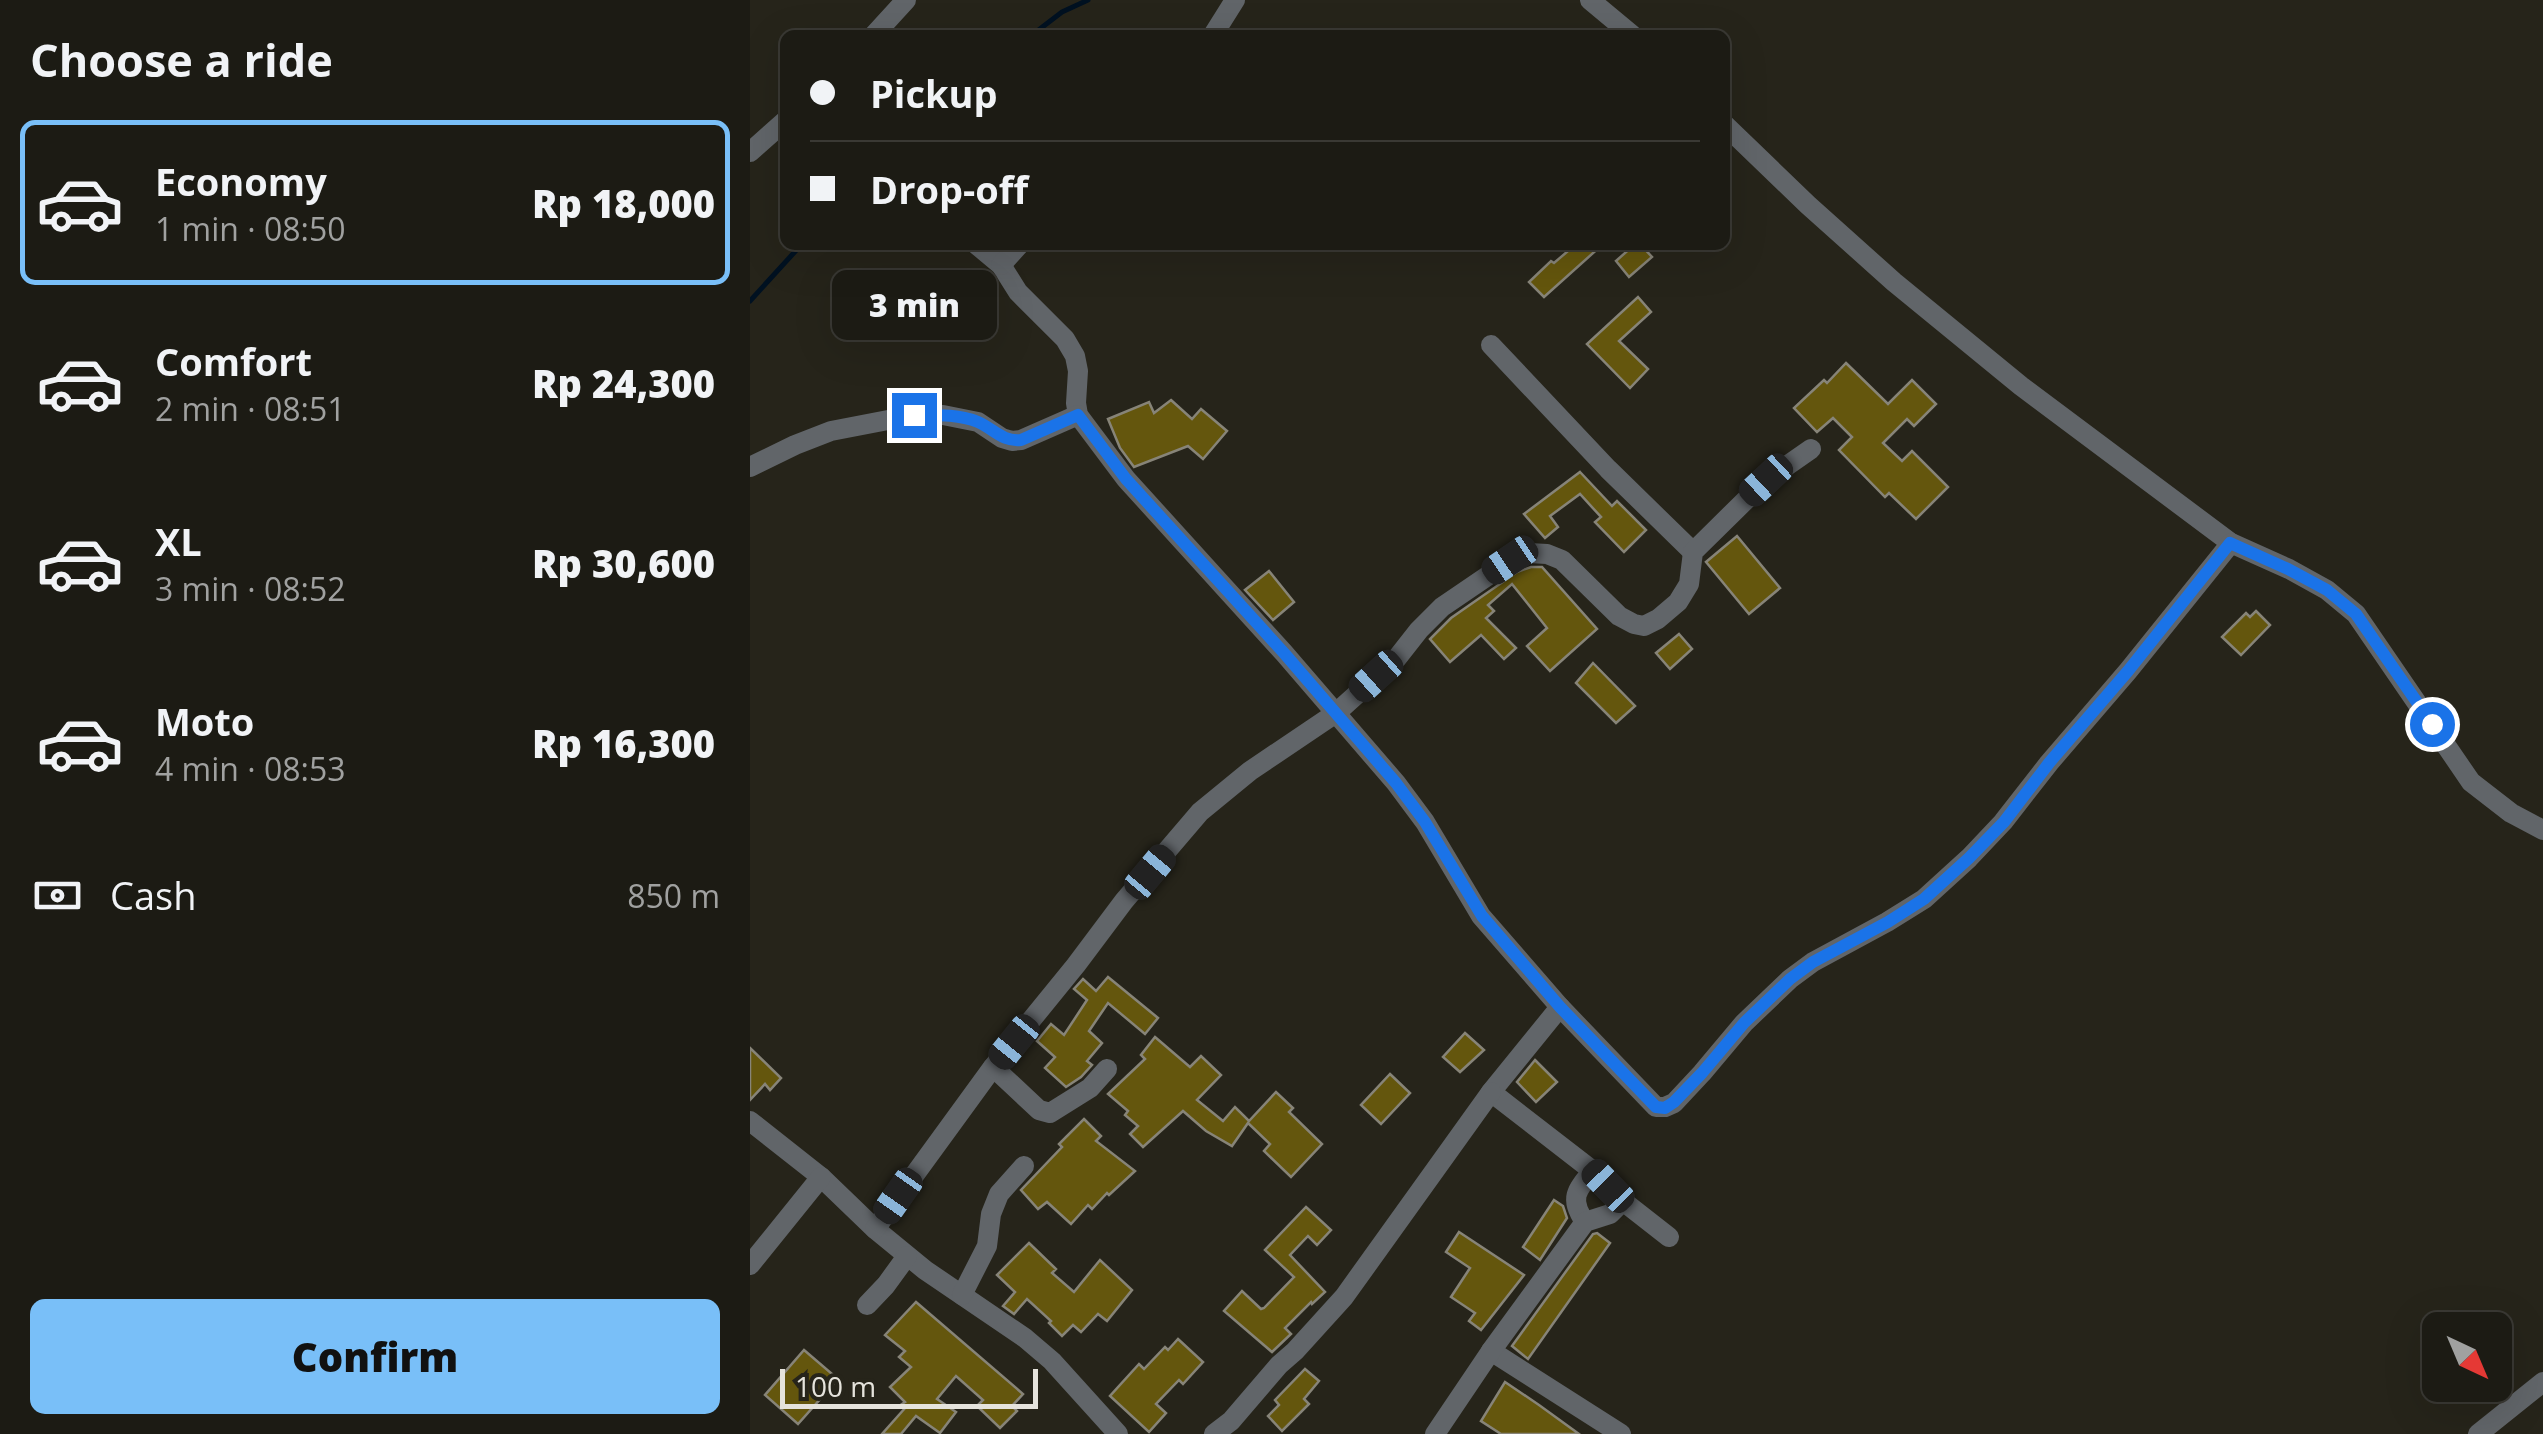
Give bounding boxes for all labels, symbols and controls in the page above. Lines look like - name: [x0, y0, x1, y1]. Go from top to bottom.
- text: Choose a ride: [30, 29, 333, 90]
- text: Pickup: [870, 67, 998, 119]
- text: Economy: [155, 155, 327, 207]
- icon: car: [35, 158, 125, 248]
- text: Drop-off: [870, 163, 1028, 215]
- text: Rp 18,000: [532, 177, 715, 229]
- text: 1 min · 08:50: [155, 207, 346, 250]
- callout: 3 min: [831, 270, 996, 340]
- text: 3 min: [869, 283, 960, 326]
- text: Comfort: [155, 335, 312, 387]
- icon: car: [35, 338, 125, 428]
- text: Rp 24,300: [532, 357, 715, 409]
- text: 2 min · 08:51: [155, 387, 346, 430]
- route end: [892, 393, 937, 438]
- car: [1734, 449, 1798, 511]
- text: XL: [155, 515, 202, 567]
- icon: car: [35, 518, 125, 608]
- car: [1477, 531, 1543, 589]
- text: Rp 30,600: [532, 537, 715, 589]
- text: 3 min · 08:52: [155, 567, 346, 610]
- car: [1344, 645, 1408, 707]
- text: Moto: [155, 695, 254, 747]
- icon: car: [35, 698, 125, 788]
- route start: [2410, 702, 2455, 747]
- text: Rp 16,300: [532, 717, 715, 769]
- text: 4 min · 08:53: [155, 747, 346, 790]
- car: [1119, 839, 1181, 905]
- icon: cash: [30, 868, 85, 923]
- text: Cash: [110, 869, 196, 921]
- text: 850 m: [627, 874, 720, 917]
- car: [983, 1009, 1045, 1075]
- car: [1576, 1154, 1640, 1218]
- car: [869, 1163, 927, 1229]
- button: Confirm: [30, 1299, 720, 1414]
- north arrow: [2422, 1312, 2512, 1402]
- map controls: [2422, 1312, 2512, 1402]
- scale bar: [780, 1364, 1038, 1408]
- text: 100 m: [795, 1367, 876, 1405]

